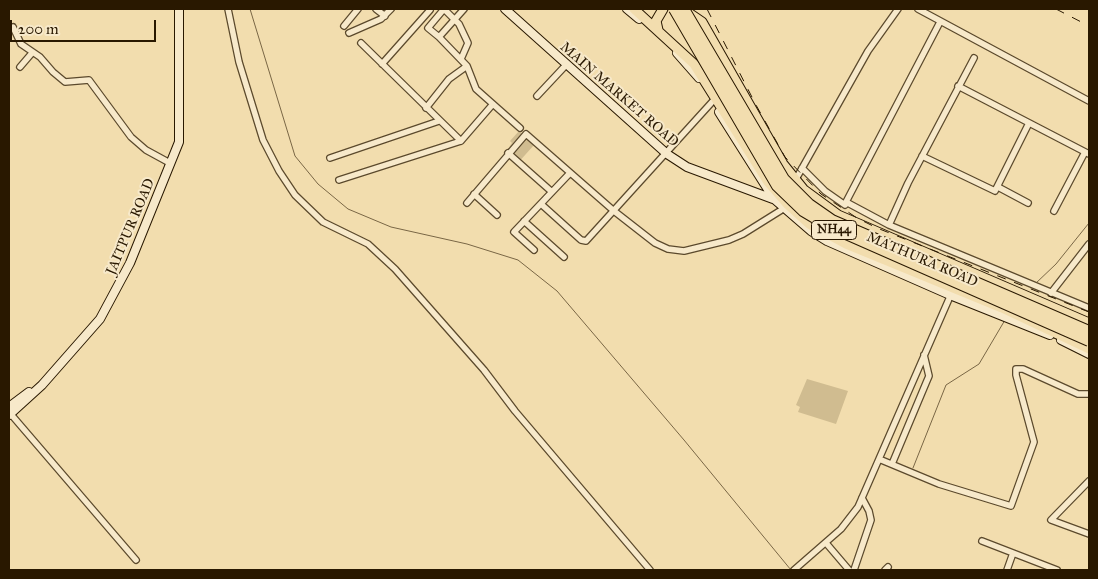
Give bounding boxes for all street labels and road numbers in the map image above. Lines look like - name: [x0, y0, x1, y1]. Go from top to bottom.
- street label: MAIN MARKET ROAD: [556, 39, 682, 151]
- street label: JAITPUR ROAD: [103, 176, 159, 278]
- road number: NH44: [812, 220, 856, 240]
- street label: MATHURA ROAD: [864, 229, 980, 291]

